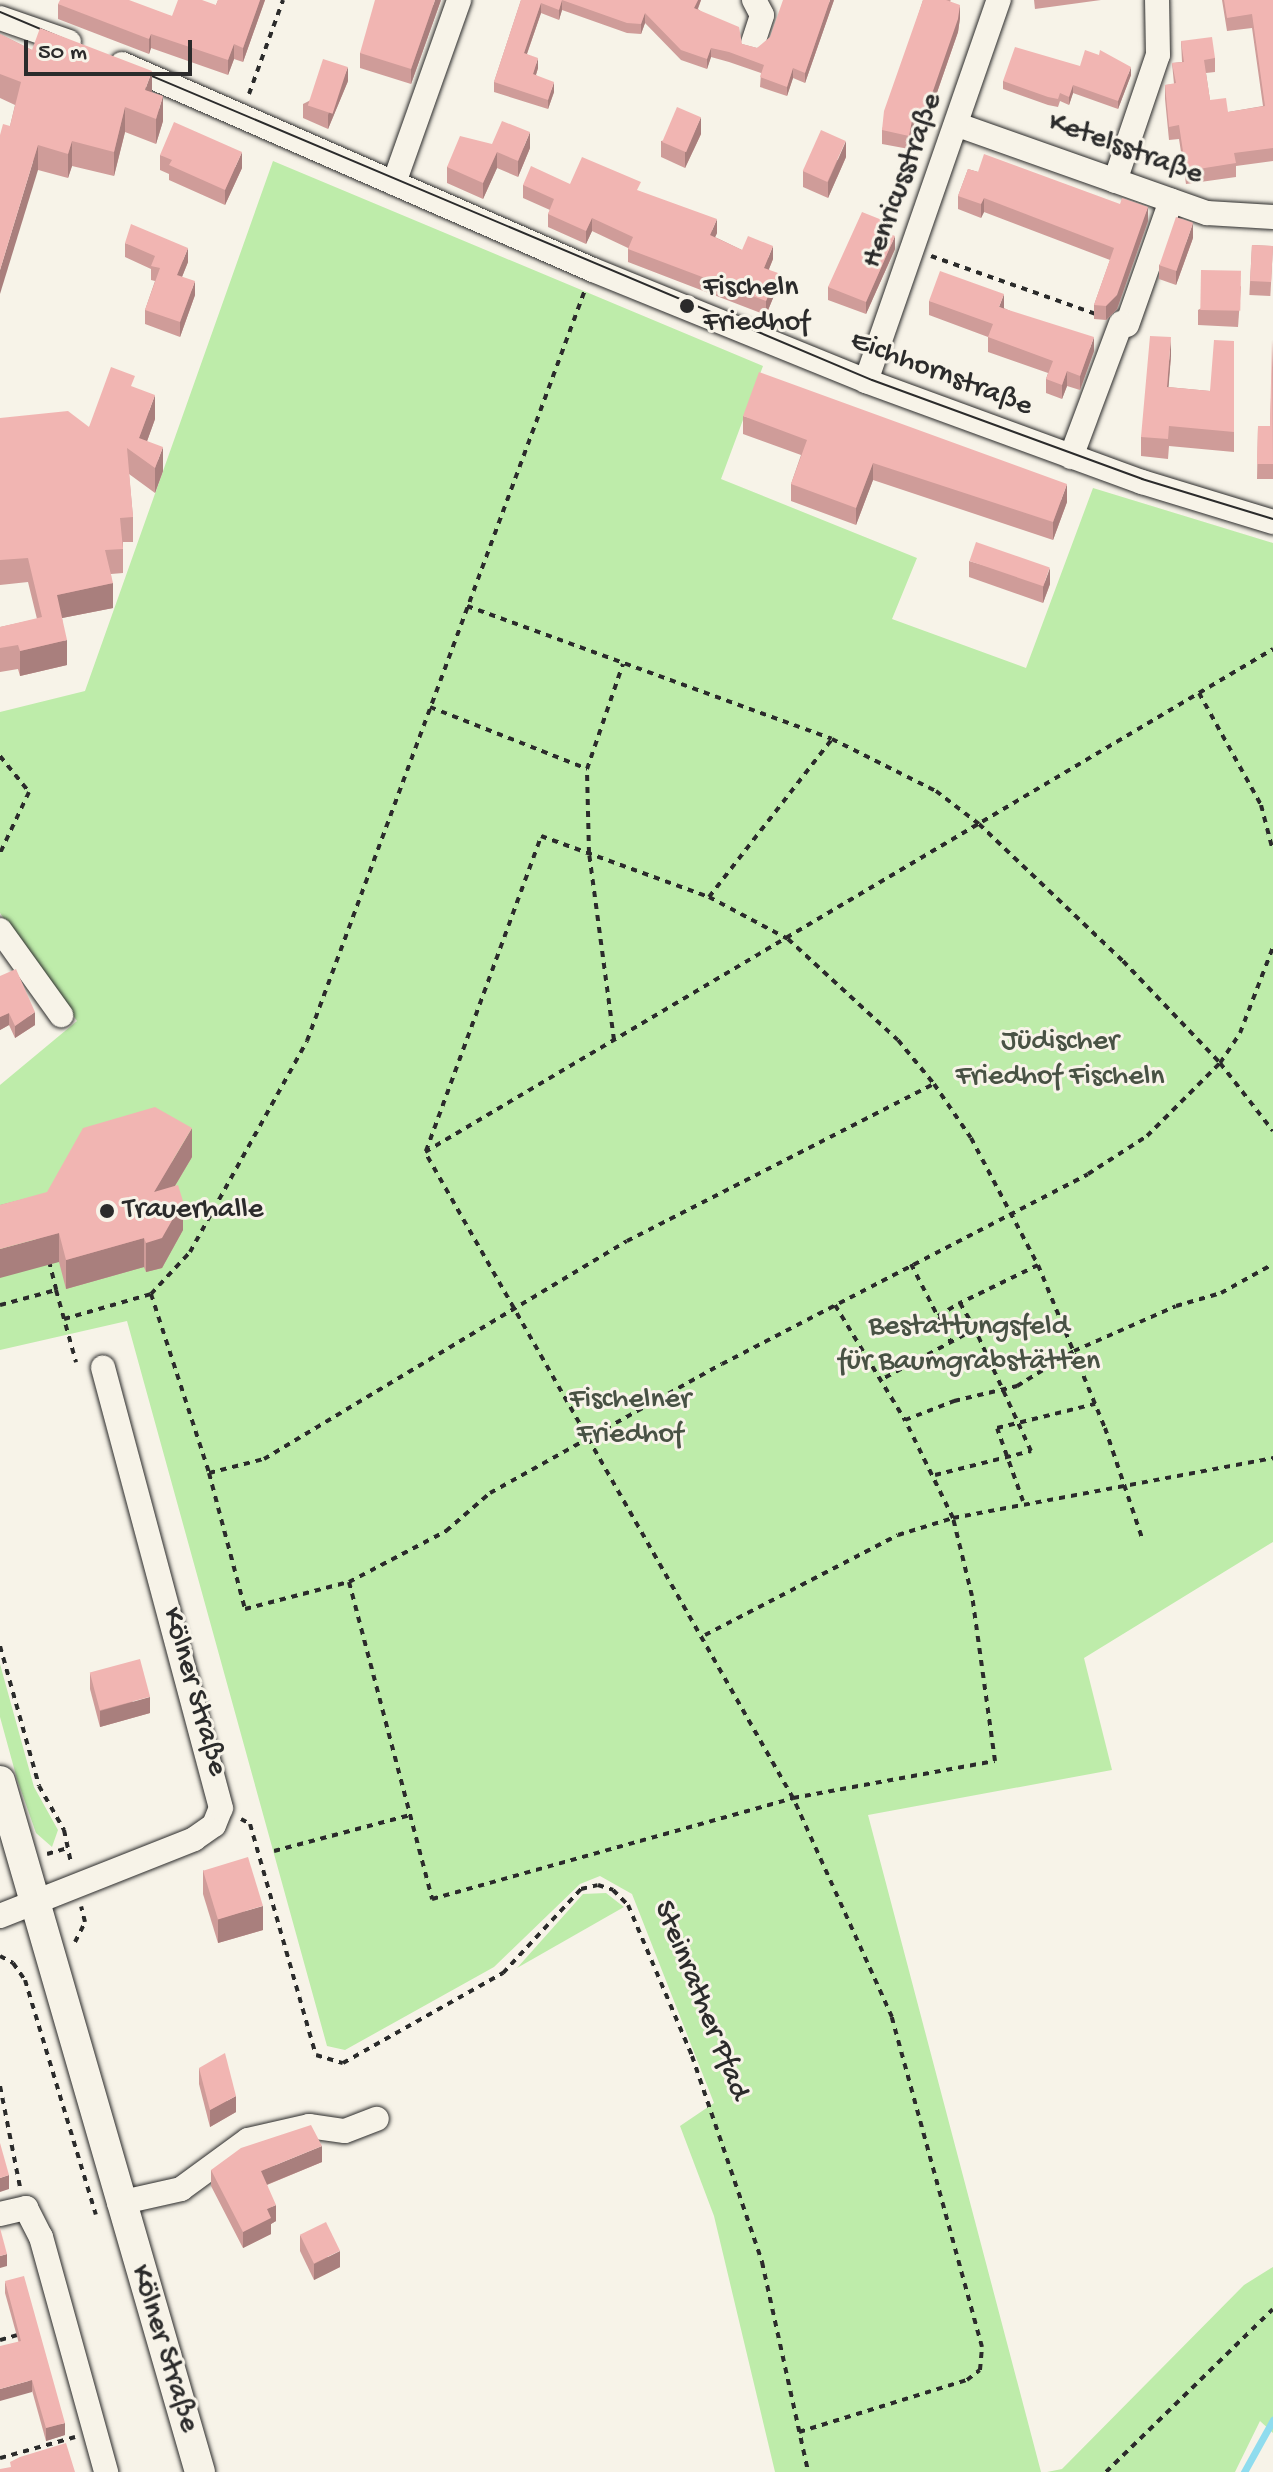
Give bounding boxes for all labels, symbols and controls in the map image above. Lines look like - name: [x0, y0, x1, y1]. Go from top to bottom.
- scale bar: [28, 24, 196, 74]
- text: 50 m: [38, 39, 87, 68]
- street label: Henricusstraße: [856, 89, 952, 273]
- street label: Ketelsstraße: [1043, 105, 1207, 195]
- place label: Fischeln Friedhof: [703, 271, 809, 342]
- marker: Fischeln Friedhof: [678, 297, 696, 315]
- street label: Eichhornstraße: [845, 324, 1037, 426]
- park label: Jüdischer Friedhof Fischeln: [955, 1025, 1165, 1096]
- place label: Trauerhalle: [123, 1193, 263, 1229]
- marker: Trauerhalle: [98, 1202, 116, 1220]
- park label: Bestattungsfeld für Baumgrabstätten: [838, 1310, 1100, 1380]
- park label: Fischelner Friedhof: [569, 1383, 691, 1454]
- street label: Kölner Straße: [152, 1604, 234, 1780]
- street label: Steinrather Pfad: [644, 1896, 756, 2106]
- street label: Kölner Straße: [120, 2261, 206, 2437]

